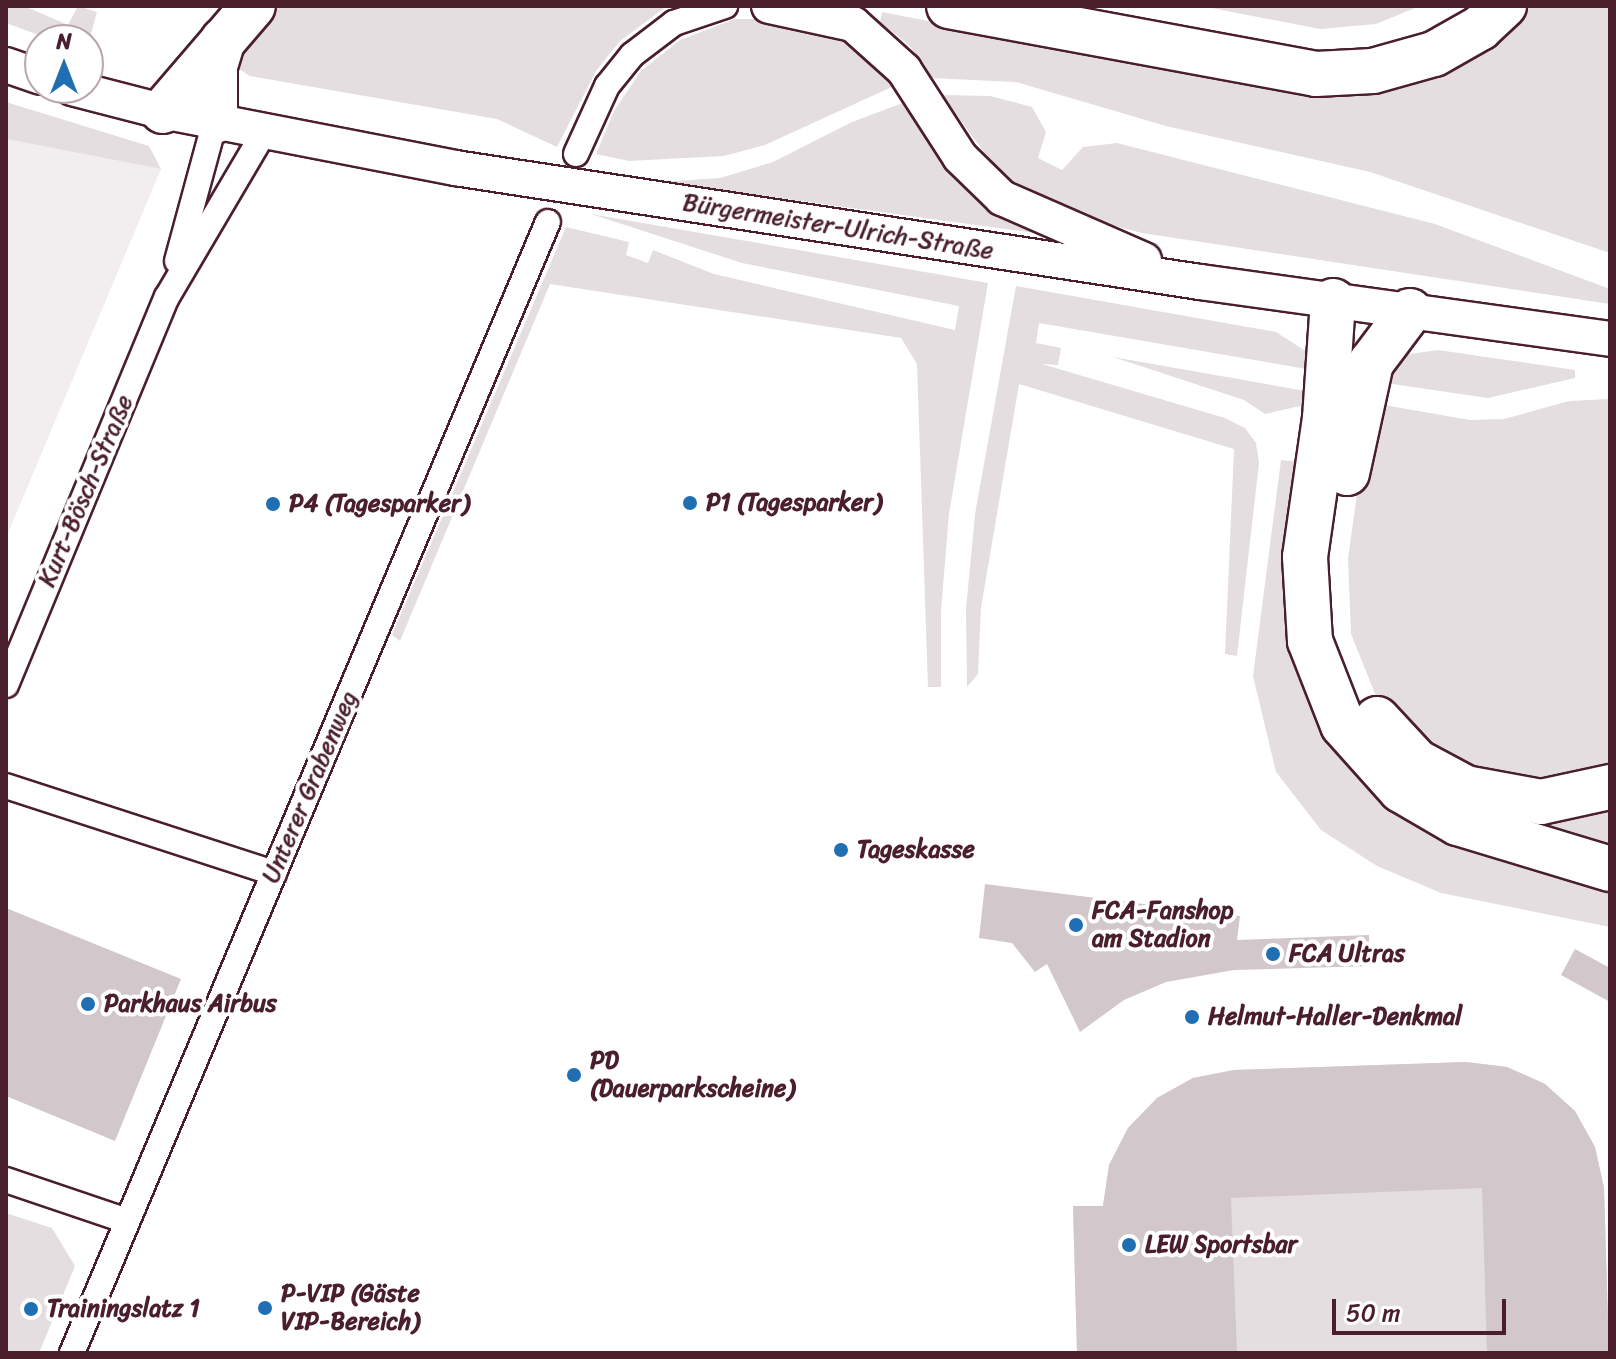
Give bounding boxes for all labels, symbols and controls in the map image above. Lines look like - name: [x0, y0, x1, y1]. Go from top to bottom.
- text: N: [56, 22, 72, 61]
- north arrow: [24, 24, 104, 104]
- street label: Bürgermeister-Ulrich-Straße: [681, 188, 995, 266]
- street label: Kurt-Bösch-Straße: [33, 391, 139, 591]
- place label: P1 (Tagesparker): [706, 489, 882, 517]
- place label: P4 (Tagesparker): [289, 490, 470, 518]
- marker: P1 (Tagesparker): [681, 494, 699, 512]
- marker: P4 (Tagesparker): [264, 495, 282, 513]
- street label: Unterer Grabenweg: [257, 687, 363, 887]
- place label: Tageskasse: [857, 836, 975, 864]
- marker: Tageskasse: [832, 841, 850, 859]
- place label: FCA-Fanshop am Stadion: [1092, 897, 1233, 953]
- marker: FCA-Fanshop am Stadion: [1067, 916, 1085, 934]
- place label: FCA Ultras: [1289, 940, 1405, 968]
- marker: FCA Ultras: [1264, 945, 1282, 963]
- place label: Parkhaus Airbus: [104, 990, 276, 1018]
- marker: Parkhaus Airbus: [79, 995, 97, 1013]
- place label: Helmut-Haller-Denkmal: [1208, 1003, 1462, 1031]
- marker: Helmut-Haller-Denkmal: [1183, 1008, 1201, 1026]
- place label: PD (Dauerparkscheine): [590, 1047, 795, 1103]
- marker: PD (Dauerparkscheine): [565, 1066, 583, 1084]
- place label: LEW Sportsbar: [1145, 1231, 1300, 1259]
- marker: LEW Sportsbar: [1120, 1236, 1138, 1254]
- place label: P-VIP (Gäste VIP-Bereich): [281, 1280, 420, 1336]
- scale bar: [1336, 1283, 1510, 1333]
- text: 50 m: [1346, 1292, 1401, 1334]
- place label: Trainingslatz 1: [47, 1295, 200, 1323]
- marker: P-VIP (Gäste VIP-Bereich): [256, 1299, 274, 1317]
- marker: Trainingslatz 1: [22, 1300, 40, 1318]

